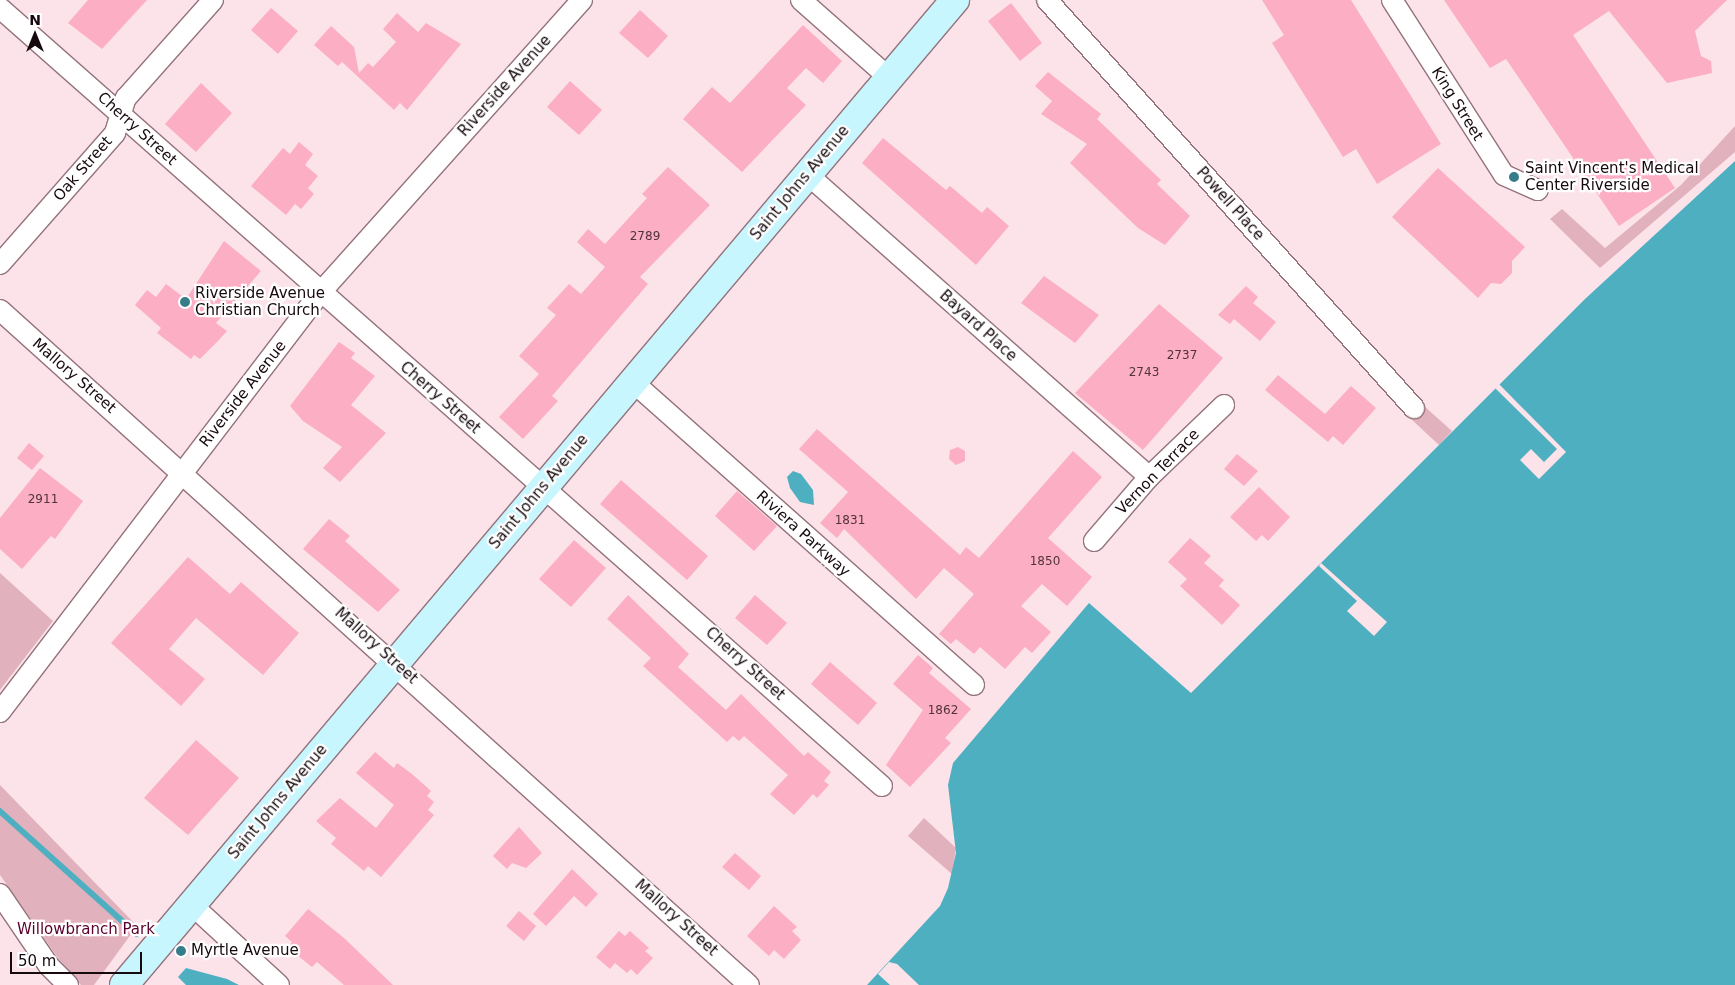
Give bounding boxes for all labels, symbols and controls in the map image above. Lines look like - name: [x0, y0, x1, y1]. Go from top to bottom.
- north arrow: [10, 10, 60, 60]
- text: N: [29, 12, 41, 28]
- street label: Riverside Avenue: [455, 32, 555, 140]
- street label: King Street: [1427, 64, 1487, 144]
- street label: Cherry Street: [94, 89, 180, 169]
- street label: Saint Johns Avenue: [747, 122, 853, 244]
- street label: Oak Street: [50, 133, 116, 205]
- place label: Saint Vincent's Medical Center Riverside: [1525, 159, 1699, 194]
- street label: Powell Place: [1192, 164, 1268, 244]
- marker: Saint Vincent's Medical Center Riverside: [1507, 170, 1521, 184]
- house number: 2789: [630, 230, 660, 244]
- place label: Riverside Avenue Christian Church: [195, 284, 325, 319]
- street label: Bayard Place: [936, 287, 1020, 365]
- marker: Riverside Avenue Christian Church: [179, 296, 191, 308]
- street label: Mallory Street: [28, 335, 120, 417]
- street label: Riverside Avenue: [196, 337, 290, 451]
- house number: 2737: [1167, 349, 1197, 363]
- street label: Cherry Street: [396, 358, 484, 438]
- house number: 2743: [1129, 366, 1159, 380]
- street label: Vernon Terrace: [1113, 426, 1203, 518]
- street label: Saint Johns Avenue: [486, 431, 592, 553]
- street label: Riviera Parkway: [752, 487, 854, 581]
- house number: 2911: [28, 493, 58, 507]
- house number: 1831: [835, 514, 865, 528]
- house number: 1850: [1030, 555, 1060, 569]
- street label: Mallory Street: [331, 604, 421, 688]
- street label: Cherry Street: [702, 624, 788, 704]
- house number: 1862: [928, 704, 958, 718]
- street label: Saint Johns Avenue: [225, 741, 331, 863]
- street label: Mallory Street: [631, 876, 721, 960]
- park label: Willowbranch Park: [17, 921, 155, 939]
- scale bar: [12, 942, 145, 974]
- place label: Myrtle Avenue: [191, 942, 299, 960]
- marker: Myrtle Avenue: [175, 945, 187, 957]
- text: 50 m: [18, 952, 56, 970]

